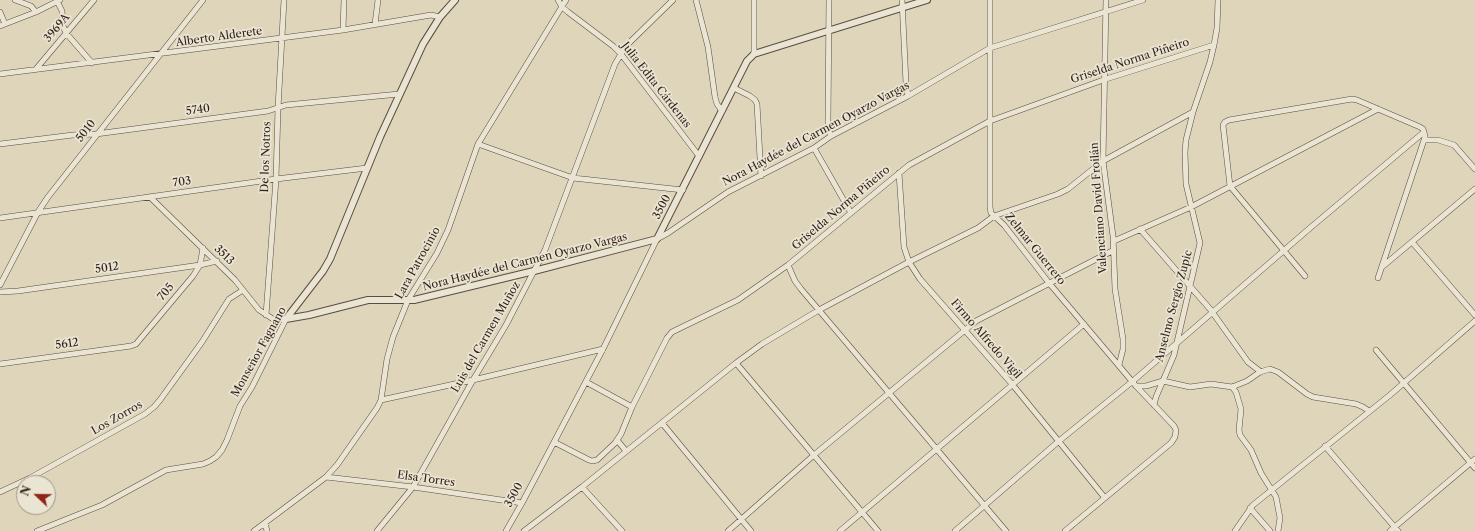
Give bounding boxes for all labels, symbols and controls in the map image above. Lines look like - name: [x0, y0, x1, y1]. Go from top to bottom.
- street label: 3969A: [41, 11, 73, 45]
- street label: Alberto Alderete: [175, 24, 263, 50]
- street label: Griselda Norma Piñeiro: [1069, 36, 1191, 86]
- street label: Julia Edita Cárdenas: [618, 39, 694, 131]
- street label: Nora Haydée del Carmen Oyarzo Vargas: [720, 79, 912, 189]
- street label: 5740: [185, 102, 211, 118]
- street label: 5010: [73, 117, 99, 145]
- street label: De los Notros: [258, 121, 274, 193]
- street label: Valenciano David Froilán: [1088, 142, 1110, 274]
- street label: Griselda Norma Piñeiro: [789, 163, 893, 253]
- street label: 703: [172, 174, 192, 190]
- street label: 3500: [650, 192, 674, 222]
- street label: Zelmar Guerrero: [1002, 210, 1068, 288]
- street label: Lara Patrocinio: [393, 225, 443, 301]
- street label: Nora Haydée del Carmen Oyarzo Vargas: [421, 230, 629, 294]
- street label: 3513: [211, 242, 237, 268]
- street label: Anselmo Sergio Zupic: [1153, 249, 1195, 363]
- street label: 5012: [94, 260, 120, 276]
- street label: Luis del Carmen Muñoz: [449, 279, 523, 395]
- street label: 705: [155, 281, 177, 303]
- street label: Firmo Alfredo Vigil: [948, 297, 1024, 381]
- street label: Monseñor Fagnano: [229, 305, 289, 399]
- street label: 5612: [55, 336, 79, 352]
- street label: Los Zorros: [89, 398, 145, 438]
- street label: Elsa Torres: [396, 468, 456, 490]
- north arrow: [16, 475, 56, 515]
- street label: 3500: [502, 480, 526, 510]
- text: N: [18, 484, 34, 498]

